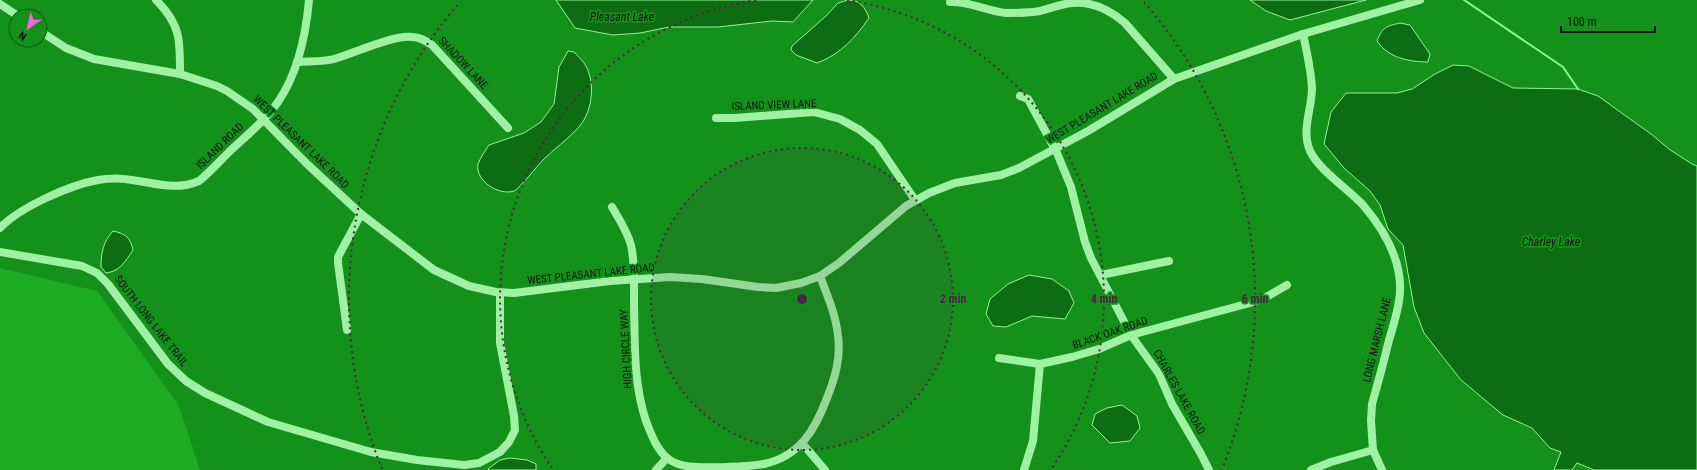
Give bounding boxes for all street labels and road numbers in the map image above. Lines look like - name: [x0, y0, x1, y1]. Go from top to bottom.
- street label: SHADOW LANE: [435, 34, 491, 92]
- street label: WEST PLEASANT LAKE ROAD: [1044, 69, 1160, 147]
- street label: WEST PLEASANT LAKE ROAD: [250, 93, 352, 191]
- street label: ISLAND VIEW LANE: [731, 97, 817, 113]
- street label: ISLAND ROAD: [194, 120, 246, 172]
- street label: WEST PLEASANT LAKE ROAD: [527, 261, 655, 287]
- street label: SOUTH LONG LAKE TRAIL: [111, 273, 191, 369]
- street label: LONG MARSH LANE: [1360, 296, 1394, 384]
- street label: HIGH CIRCLE WAY: [617, 309, 635, 389]
- street label: BLACK OAK ROAD: [1071, 314, 1149, 352]
- street label: CHARLES LAKE ROAD: [1150, 347, 1208, 437]

